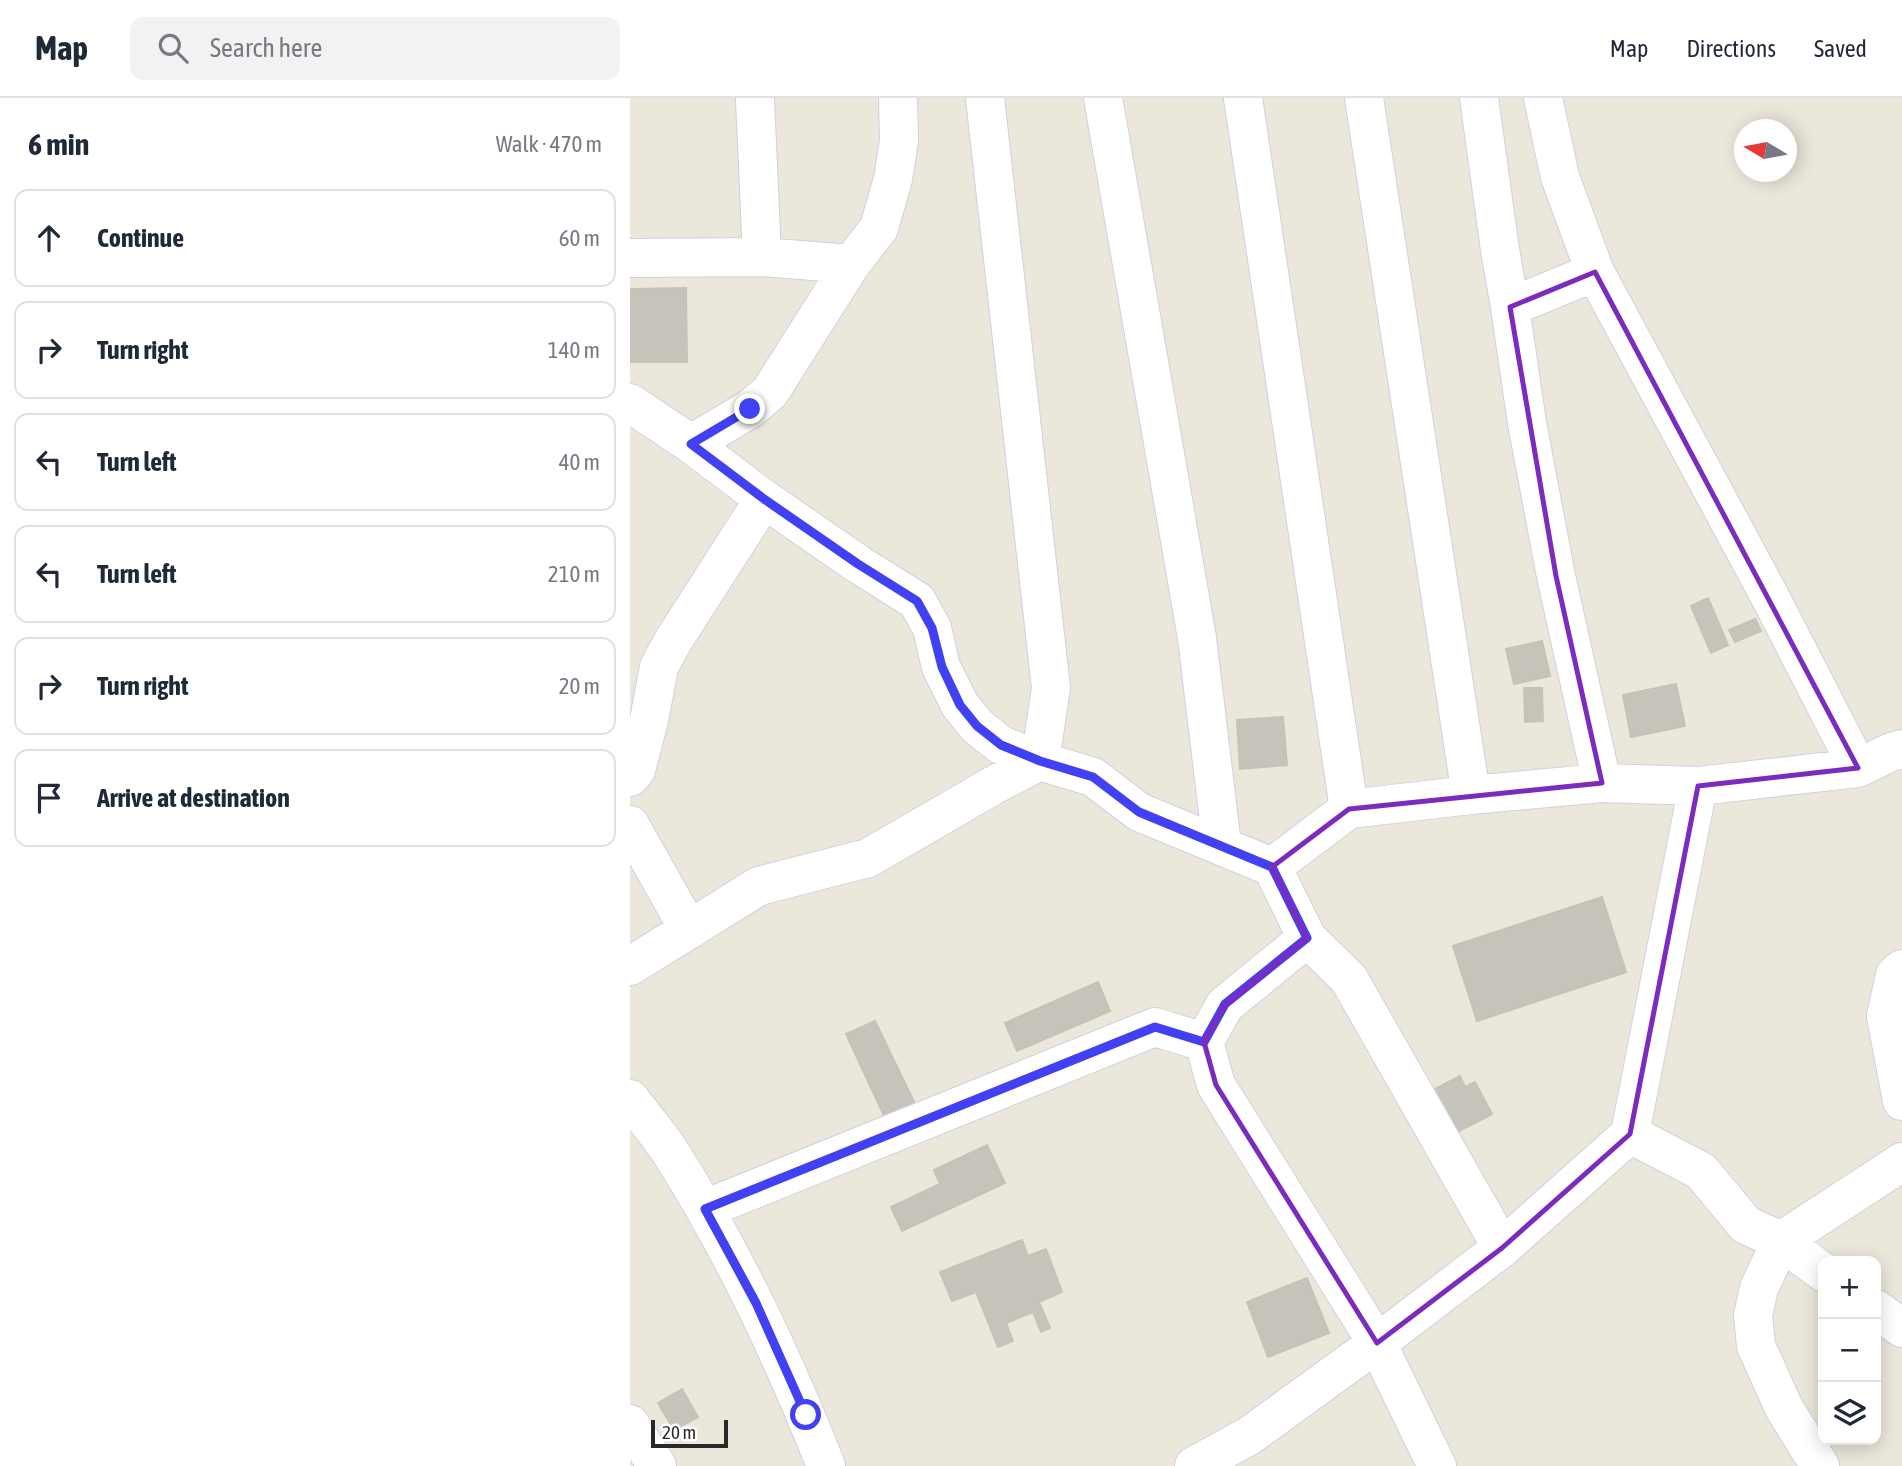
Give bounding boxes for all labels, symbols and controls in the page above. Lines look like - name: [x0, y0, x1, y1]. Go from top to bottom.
- search box: [130, 17, 620, 80]
- text: Map: [35, 29, 88, 67]
- icon: search: [154, 29, 192, 67]
- text: Search here: [210, 33, 322, 63]
- text: Map: [1610, 35, 1648, 62]
- text: Directions: [1686, 35, 1776, 62]
- text: Saved: [1814, 35, 1867, 62]
- north arrow: [1734, 119, 1797, 182]
- text: 6 min: [28, 127, 89, 161]
- text: Walk · 470 m: [496, 131, 602, 157]
- icon: ahead: [30, 219, 68, 257]
- text: Continue: [97, 223, 184, 253]
- text: 60 m: [559, 225, 600, 251]
- icon: right: [30, 331, 68, 369]
- text: Turn right: [97, 335, 188, 365]
- text: 140 m: [548, 337, 600, 363]
- route end: [734, 393, 765, 424]
- icon: left: [30, 443, 68, 481]
- text: Turn left: [97, 447, 177, 477]
- text: 40 m: [559, 449, 600, 475]
- icon: left: [30, 555, 68, 593]
- text: Turn left: [97, 559, 177, 589]
- text: 210 m: [548, 561, 600, 587]
- icon: right: [30, 667, 68, 705]
- text: Turn right: [97, 671, 188, 701]
- text: 20 m: [559, 673, 600, 699]
- icon: arrive: [30, 779, 68, 817]
- text: Arrive at destination: [97, 783, 290, 813]
- map controls: [1818, 1256, 1881, 1445]
- button: +: [1818, 1256, 1881, 1319]
- button: −: [1818, 1319, 1881, 1382]
- button: layers: [1818, 1382, 1881, 1445]
- route start: [790, 1399, 821, 1430]
- scale bar: [651, 1417, 728, 1449]
- text: 20 m: [662, 1421, 696, 1443]

